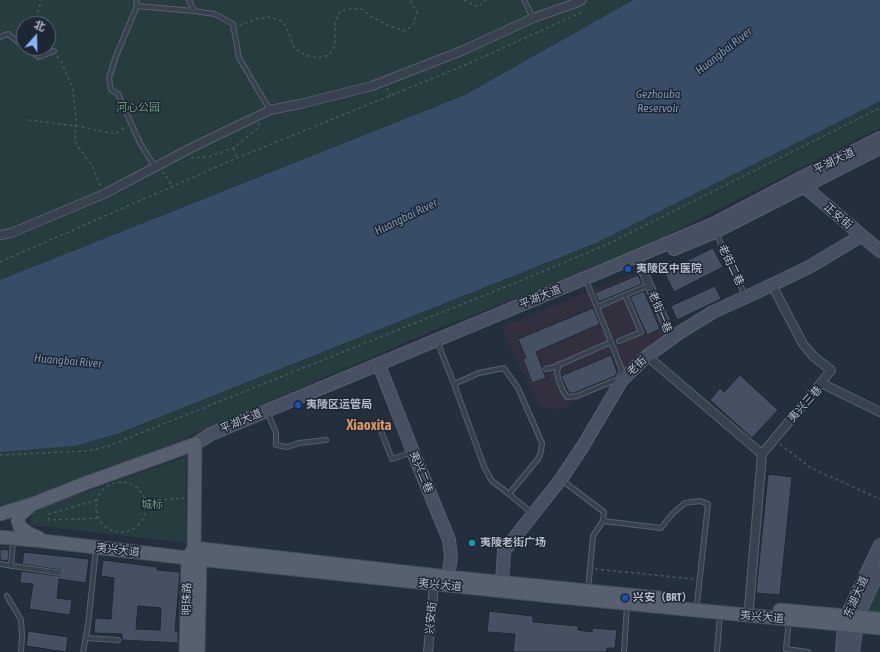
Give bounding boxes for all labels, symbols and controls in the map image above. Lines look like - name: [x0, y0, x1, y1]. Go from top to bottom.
- north arrow: [16, 16, 56, 56]
- text: 北: [33, 18, 47, 33]
- water label: Huangbai River: [693, 24, 755, 78]
- water label: Gezhouba Reservoir: [636, 87, 680, 115]
- park label: 河心公园: [116, 101, 160, 115]
- street label: 平湖大道: [811, 145, 857, 177]
- water label: Huangbai River: [372, 196, 440, 238]
- street label: 正安街: [821, 200, 855, 232]
- street label: 老街二巷: [715, 242, 747, 288]
- place label: 夷陵区中医院: [636, 262, 702, 276]
- marker: 夷陵区中医院: [623, 264, 633, 274]
- street label: 平湖大道: [517, 283, 563, 311]
- street label: 老街一巷: [645, 289, 675, 335]
- water label: Huangbai River: [33, 351, 103, 371]
- street label: 老街: [624, 354, 650, 378]
- street label: 夷兴三巷: [785, 383, 825, 425]
- place label: 夷陵区运管局: [306, 398, 372, 412]
- marker: 夷陵区运管局: [293, 400, 303, 410]
- street label: 平湖大道: [218, 406, 264, 436]
- district label: Xiaoxita: [347, 416, 391, 434]
- street label: 夷兴二巷: [407, 449, 435, 495]
- park label: 城标: [141, 498, 163, 512]
- place label: 夷陵老街广场: [480, 536, 546, 550]
- marker: 夷陵老街广场: [467, 538, 477, 548]
- street label: 夷兴大道: [95, 541, 141, 559]
- street label: 东湖大道: [841, 574, 871, 620]
- street label: 夷兴大道: [417, 576, 463, 594]
- street label: 明珠路: [180, 582, 194, 616]
- place label: 兴安（BRT）: [633, 591, 693, 605]
- marker: 兴安（BRT）: [620, 593, 630, 603]
- street label: 兴安街: [423, 601, 439, 635]
- street label: 夷兴大道: [740, 609, 784, 625]

